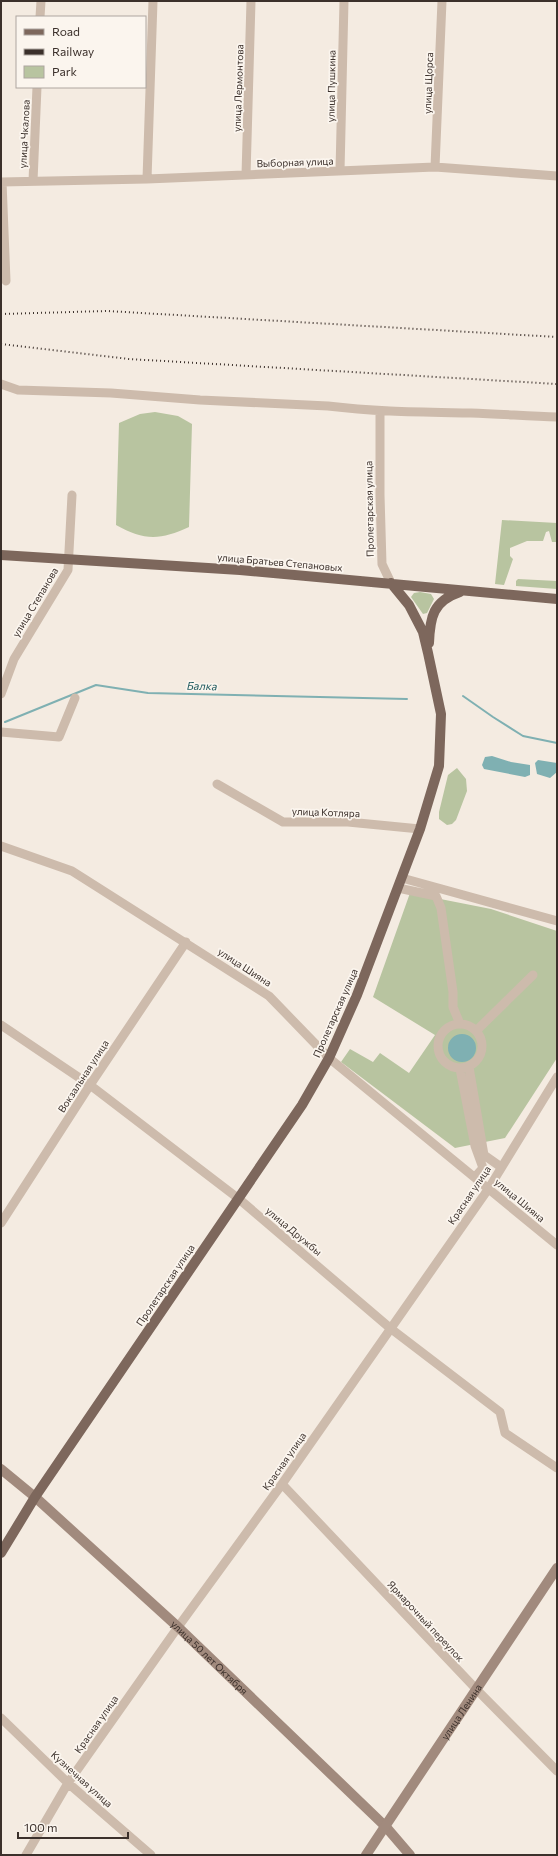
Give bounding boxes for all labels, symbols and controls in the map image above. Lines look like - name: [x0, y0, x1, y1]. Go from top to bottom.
- legend: [16, 16, 146, 88]
- text: Road: [52, 24, 80, 38]
- text: Railway: [52, 44, 94, 58]
- street label: улица Лермонтова: [230, 44, 246, 132]
- street label: улица Пушкина: [324, 50, 338, 122]
- street label: улица Щорса: [421, 52, 435, 114]
- text: Park: [52, 64, 78, 78]
- street label: улица Чкалова: [16, 99, 32, 169]
- street label: Выборная улица: [256, 155, 334, 169]
- street label: Пролетарская улица: [362, 461, 376, 557]
- street label: улица Братьев Степановых: [217, 551, 344, 574]
- street label: улица Степанова: [10, 565, 60, 639]
- water label: Балка: [187, 679, 218, 692]
- street label: улица Котляра: [292, 805, 360, 819]
- street label: улица Шияна: [216, 945, 274, 989]
- street label: Пролетарская улица: [310, 967, 360, 1059]
- street label: Вокзальная улица: [55, 1037, 111, 1115]
- street label: Красная улица: [445, 1163, 493, 1227]
- street label: улица Шияна: [493, 1176, 547, 1224]
- street label: улица Дружбы: [264, 1204, 324, 1258]
- street label: Пролетарская улица: [133, 1242, 197, 1328]
- street label: Красная улица: [260, 1430, 308, 1492]
- street label: Ярмарочный переулок: [385, 1578, 467, 1664]
- street label: улица 50 лет Октября: [169, 1618, 250, 1697]
- street label: улица Ленина: [438, 1682, 484, 1742]
- street label: Красная улица: [72, 1693, 120, 1755]
- street label: Кузнечная улица: [49, 1748, 115, 1810]
- scale bar: [18, 1814, 128, 1840]
- text: 100 m: [24, 1820, 58, 1834]

